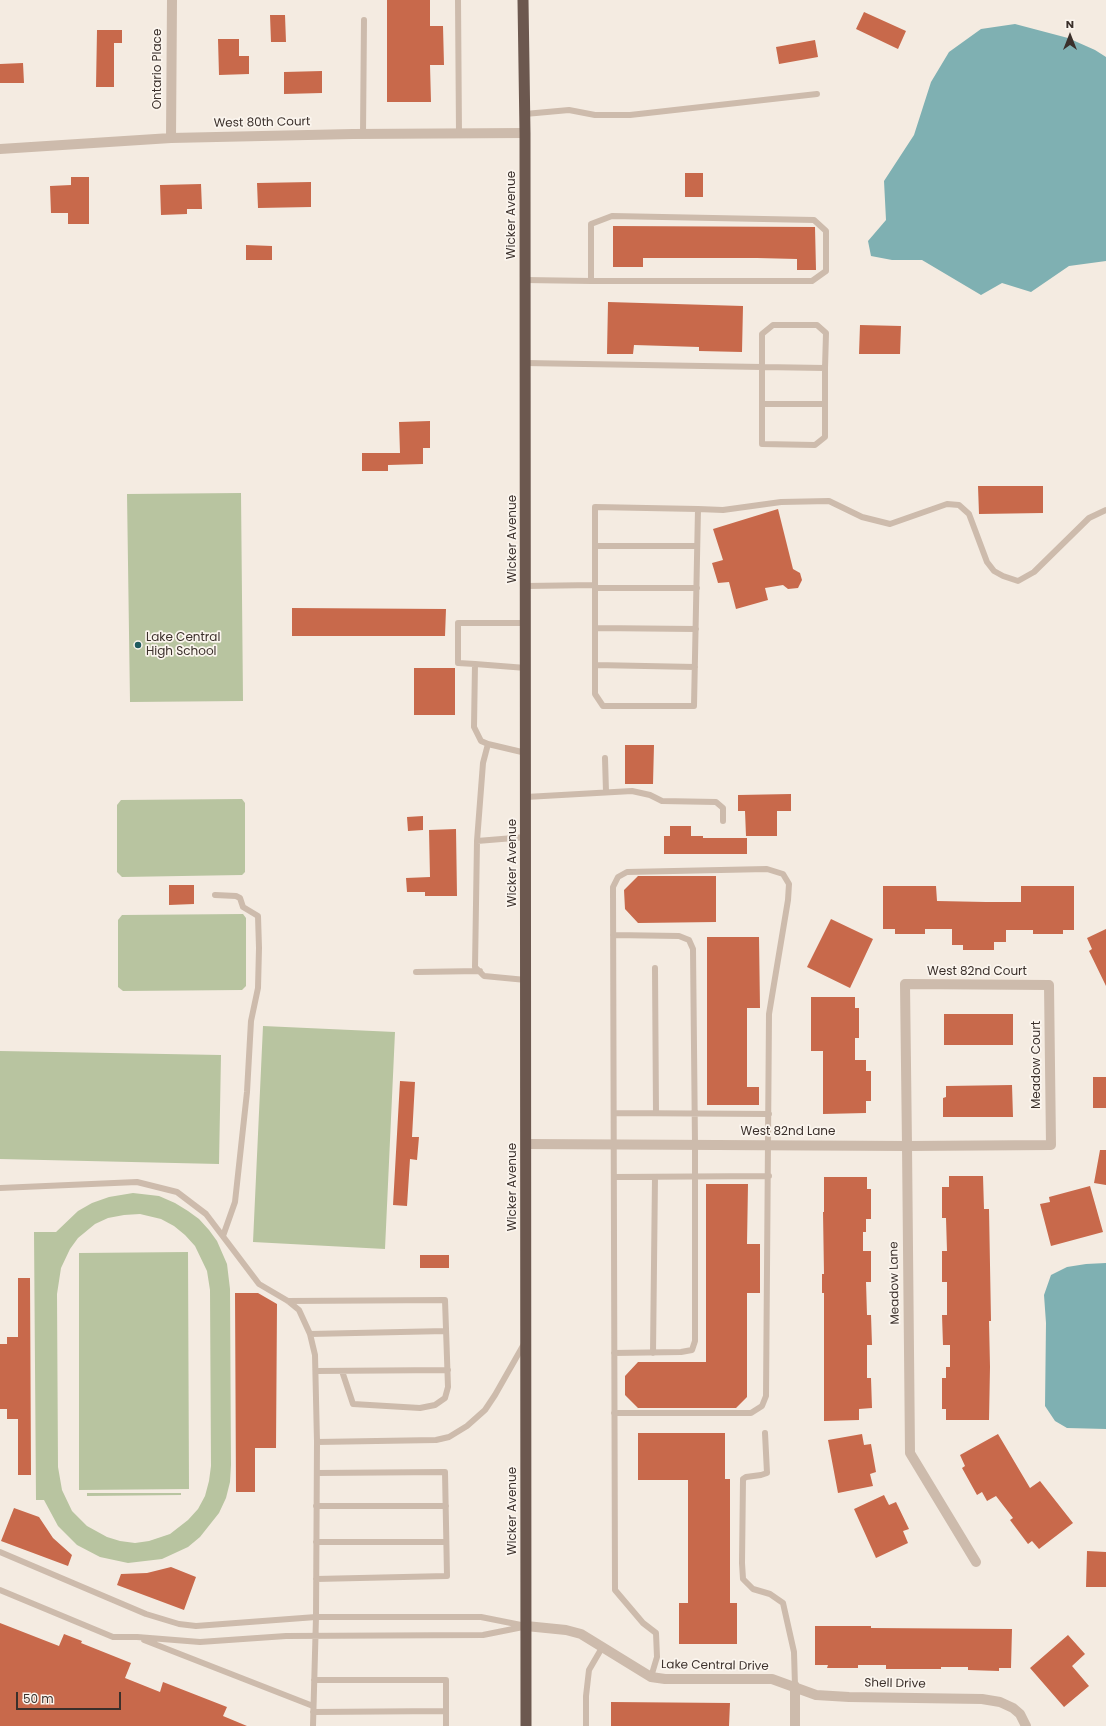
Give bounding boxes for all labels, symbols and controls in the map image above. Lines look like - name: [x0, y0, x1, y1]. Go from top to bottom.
- north arrow: [1050, 16, 1090, 56]
- text: N: [1066, 16, 1074, 32]
- street label: Ontario Place: [151, 29, 165, 109]
- street label: West 80th Court: [213, 115, 311, 131]
- street label: Wicker Avenue: [505, 171, 519, 259]
- street label: Wicker Avenue: [506, 495, 520, 583]
- place label: Lake Central High School: [146, 631, 220, 659]
- marker: Lake Central High School: [133, 640, 143, 650]
- street label: Wicker Avenue: [506, 819, 520, 907]
- street label: West 82nd Court: [927, 965, 1027, 979]
- street label: Meadow Court: [1030, 1021, 1044, 1109]
- street label: West 82nd Lane: [741, 1125, 835, 1139]
- street label: Wicker Avenue: [506, 1143, 520, 1231]
- street label: Meadow Lane: [887, 1241, 903, 1325]
- street label: Wicker Avenue: [506, 1467, 520, 1555]
- street label: Lake Central Drive: [661, 1658, 769, 1674]
- street label: Shell Drive: [864, 1676, 926, 1692]
- scale bar: [18, 1684, 123, 1710]
- text: 50 m: [23, 1690, 54, 1707]

